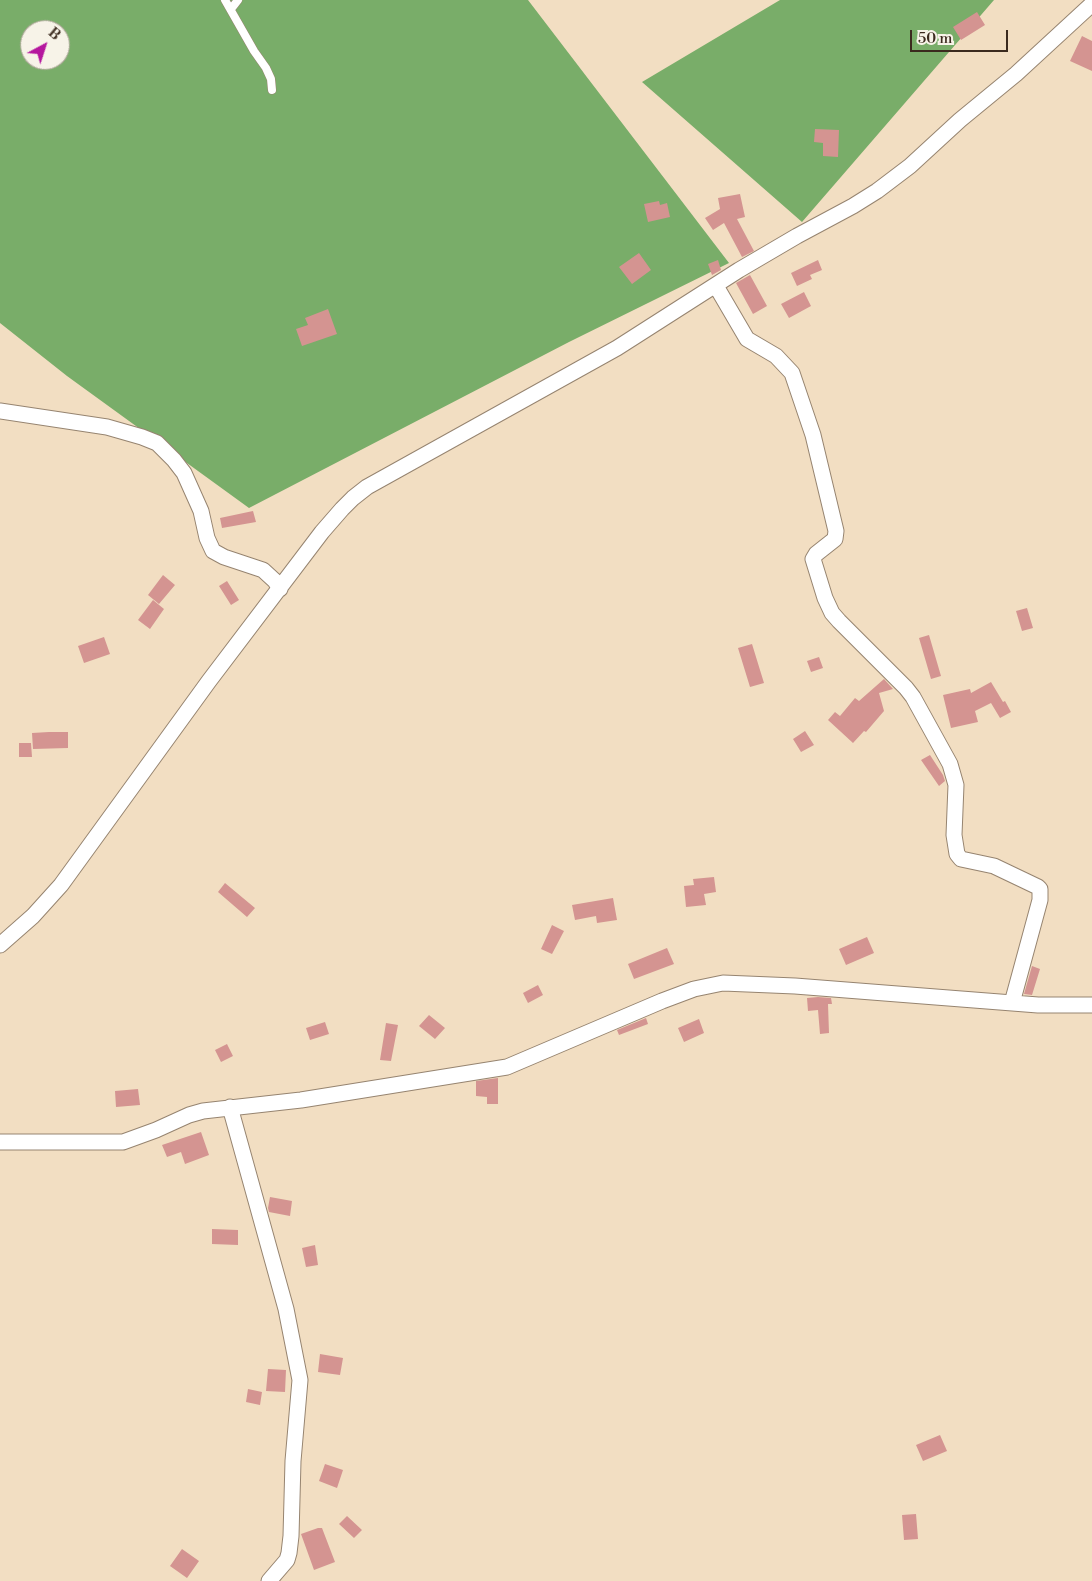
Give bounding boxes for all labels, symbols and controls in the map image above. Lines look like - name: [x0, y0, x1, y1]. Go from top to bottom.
- north arrow: [20, 20, 70, 70]
- scale bar: [912, 20, 1010, 52]
- text: B: [44, 24, 64, 45]
- text: 50 m: [918, 29, 952, 48]

